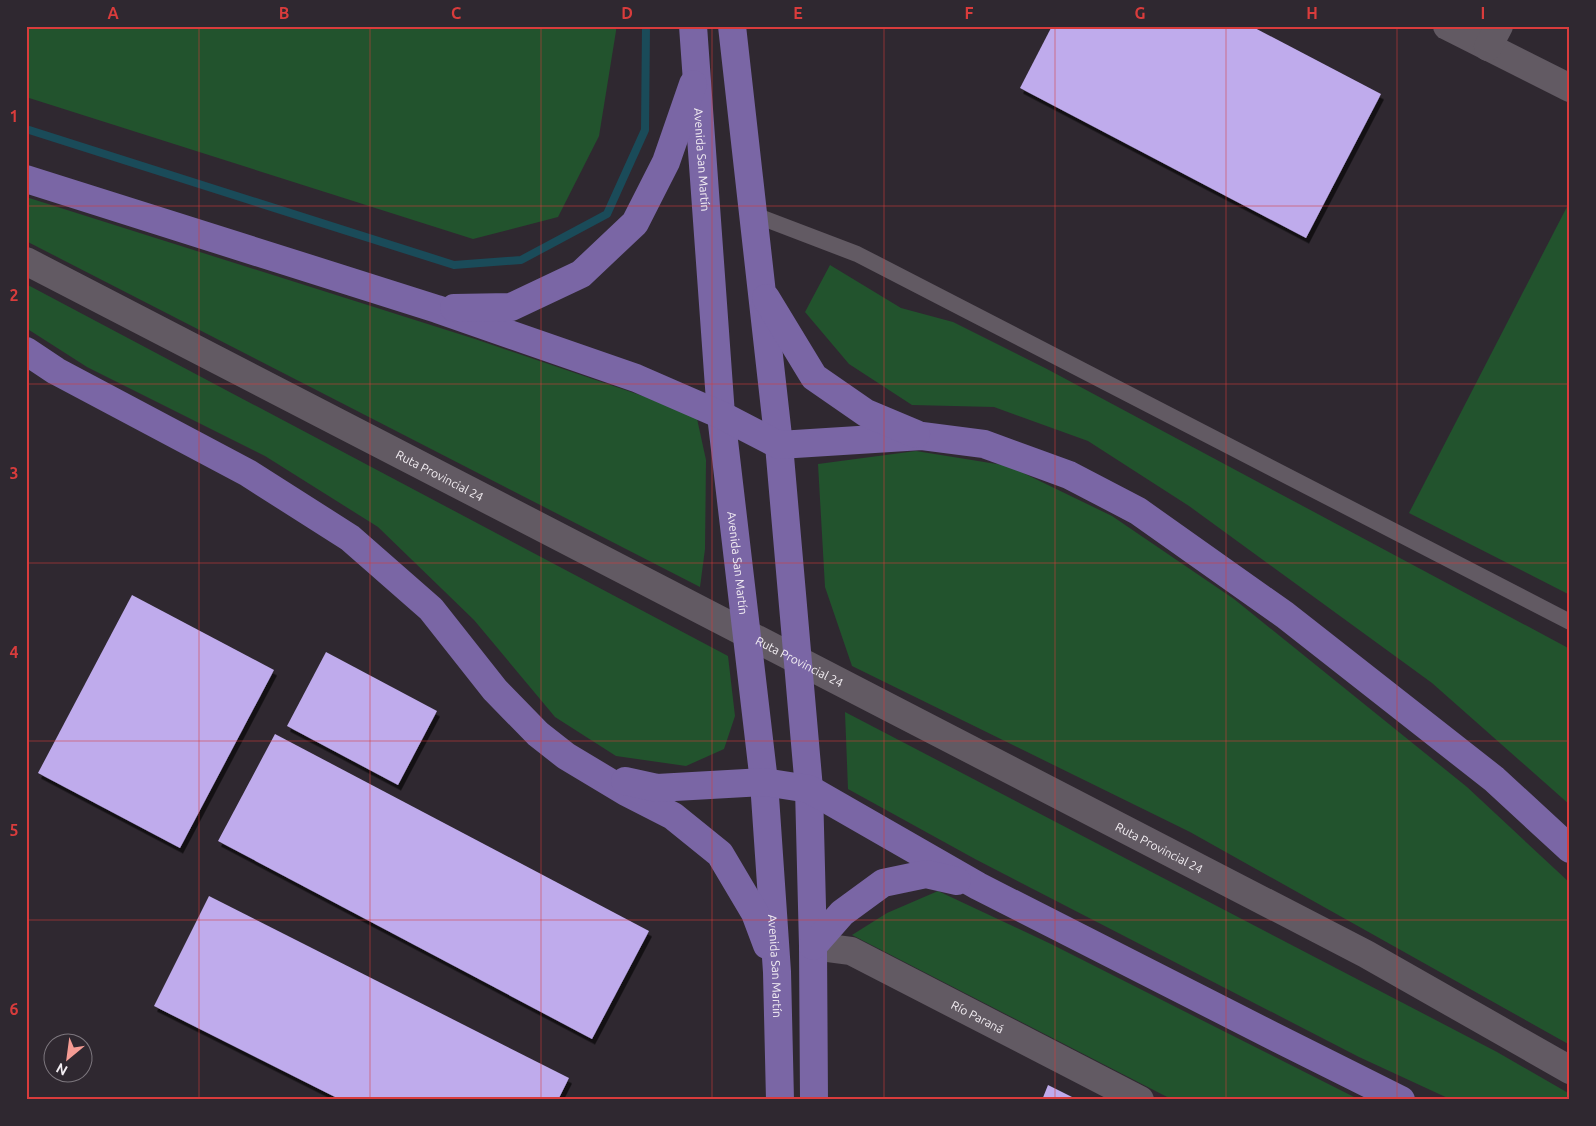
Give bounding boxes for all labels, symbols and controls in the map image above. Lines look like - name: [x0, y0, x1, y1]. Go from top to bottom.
- text: A: [107, 4, 119, 22]
- text: B: [279, 4, 289, 22]
- text: C: [451, 4, 461, 22]
- text: D: [621, 4, 633, 22]
- text: E: [793, 4, 803, 22]
- text: F: [965, 4, 974, 22]
- text: G: [1134, 4, 1146, 22]
- text: H: [1306, 4, 1318, 22]
- text: I: [1481, 4, 1485, 22]
- text: 1: [9, 107, 19, 125]
- street label: Avenida San Martín: [692, 108, 713, 212]
- text: 2: [9, 286, 19, 304]
- street label: Ruta Provincial 24: [394, 447, 486, 503]
- text: 3: [9, 464, 19, 482]
- street label: Avenida San Martín: [726, 511, 751, 615]
- street label: Ruta Provincial 24: [754, 633, 846, 689]
- text: 4: [9, 643, 19, 661]
- street label: Ruta Provincial 24: [1114, 819, 1205, 875]
- text: 5: [9, 821, 19, 839]
- street label: Avenida San Martín: [767, 914, 785, 1018]
- street label: Río Paraná: [949, 997, 1006, 1035]
- text: 6: [9, 1000, 19, 1018]
- north arrow: [42, 1034, 92, 1084]
- text: N: [53, 1060, 70, 1079]

